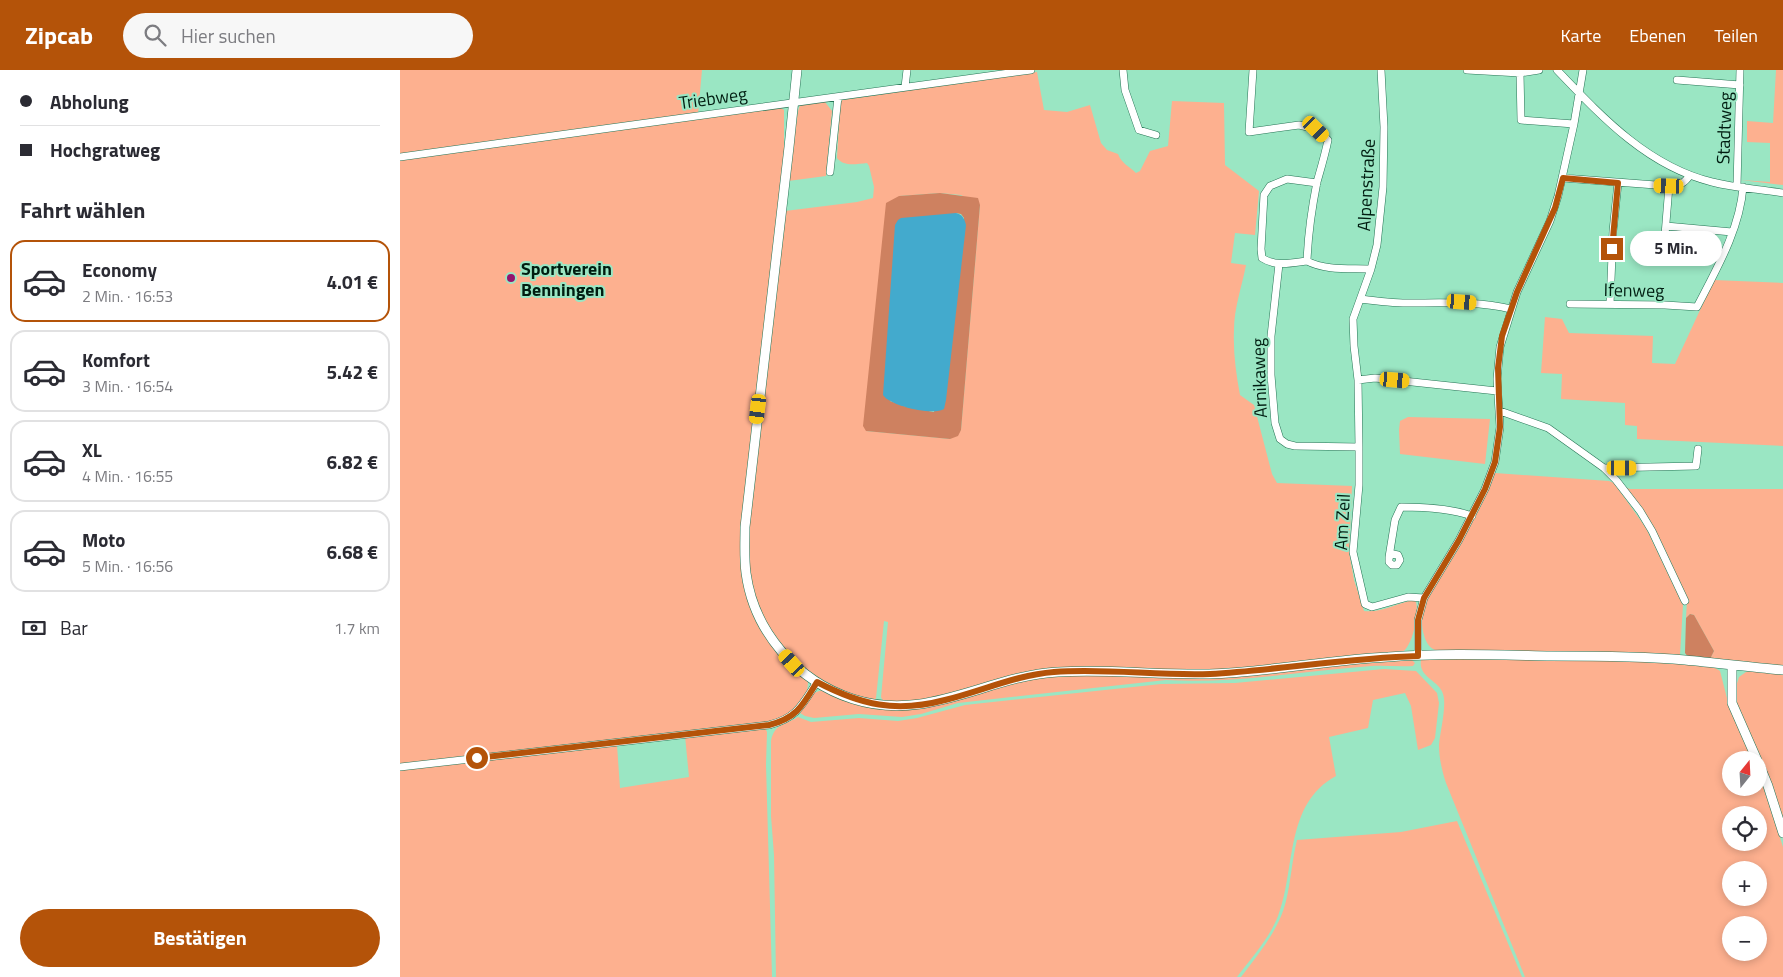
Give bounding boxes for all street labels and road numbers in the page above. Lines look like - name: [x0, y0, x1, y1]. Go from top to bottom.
- street label: Triebweg: [677, 80, 749, 116]
- street label: Stadtweg: [1709, 91, 1739, 165]
- street label: Alpenstraße: [1350, 138, 1382, 232]
- street label: Ifenweg: [1603, 276, 1665, 304]
- street label: Arnikaweg: [1244, 337, 1274, 419]
- street label: Am Zeil: [1327, 493, 1357, 551]

